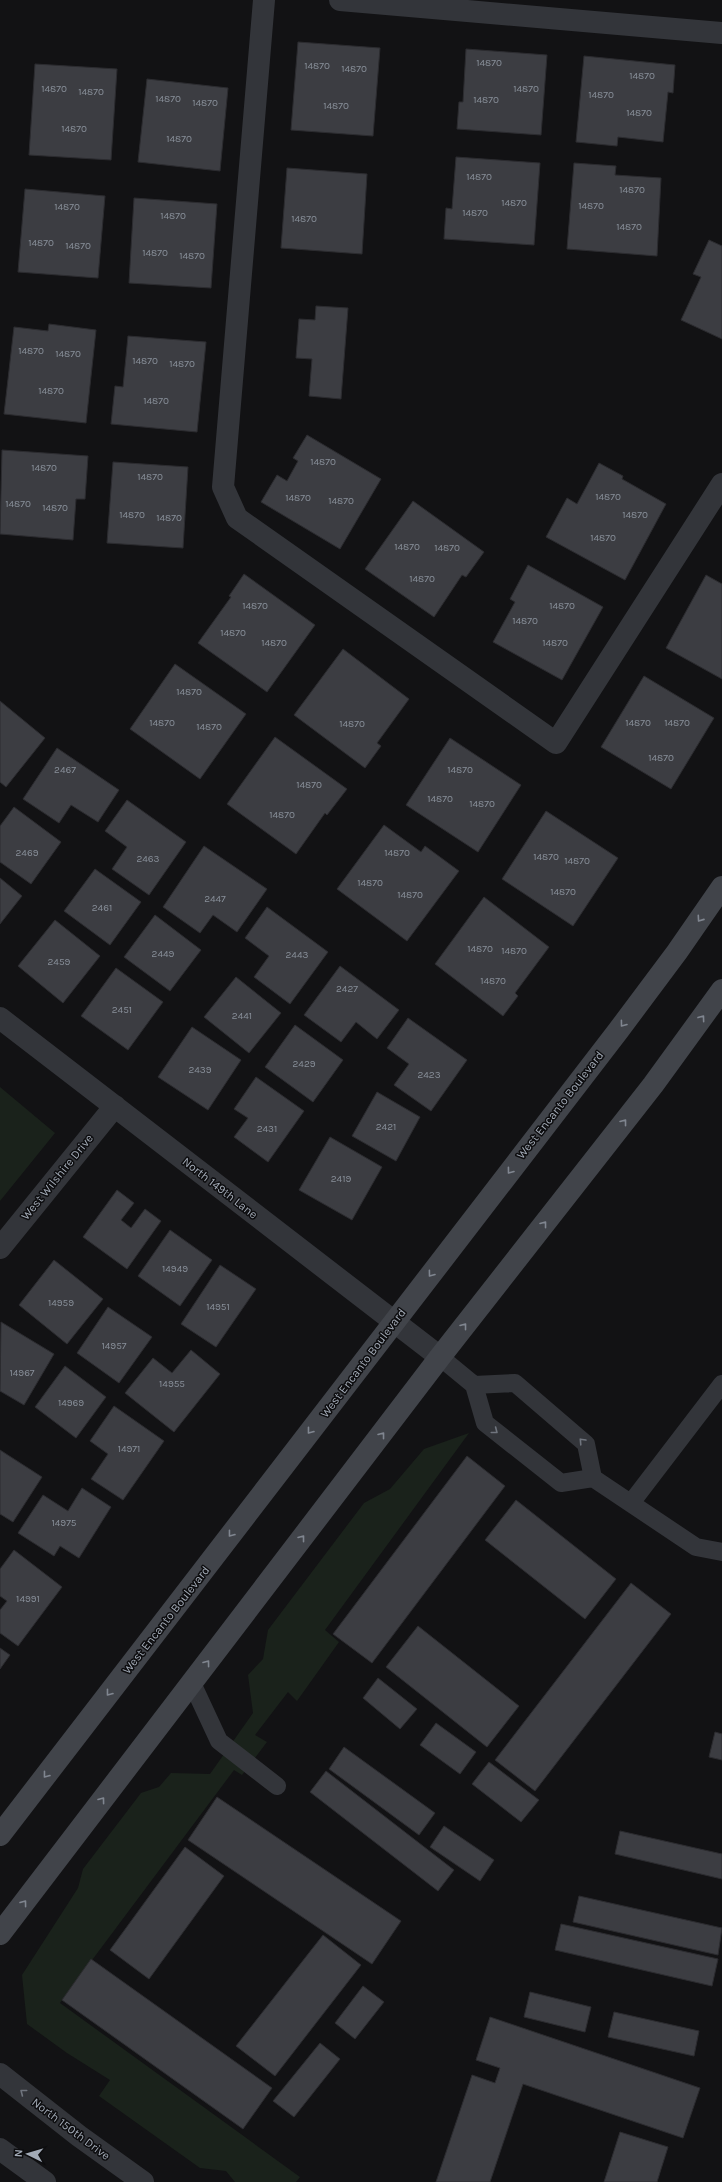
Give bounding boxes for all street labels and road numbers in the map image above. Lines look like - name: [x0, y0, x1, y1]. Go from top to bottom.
- street label: West Encanto Boulevard: [514, 1048, 606, 1162]
- street label: West Wilshire Drive: [18, 1131, 96, 1223]
- street label: North 149th Lane: [180, 1154, 260, 1222]
- street label: West Encanto Boulevard: [317, 1306, 409, 1420]
- street label: West Encanto Boulevard: [120, 1563, 212, 1677]
- street label: North 150th Drive: [29, 2095, 113, 2163]

